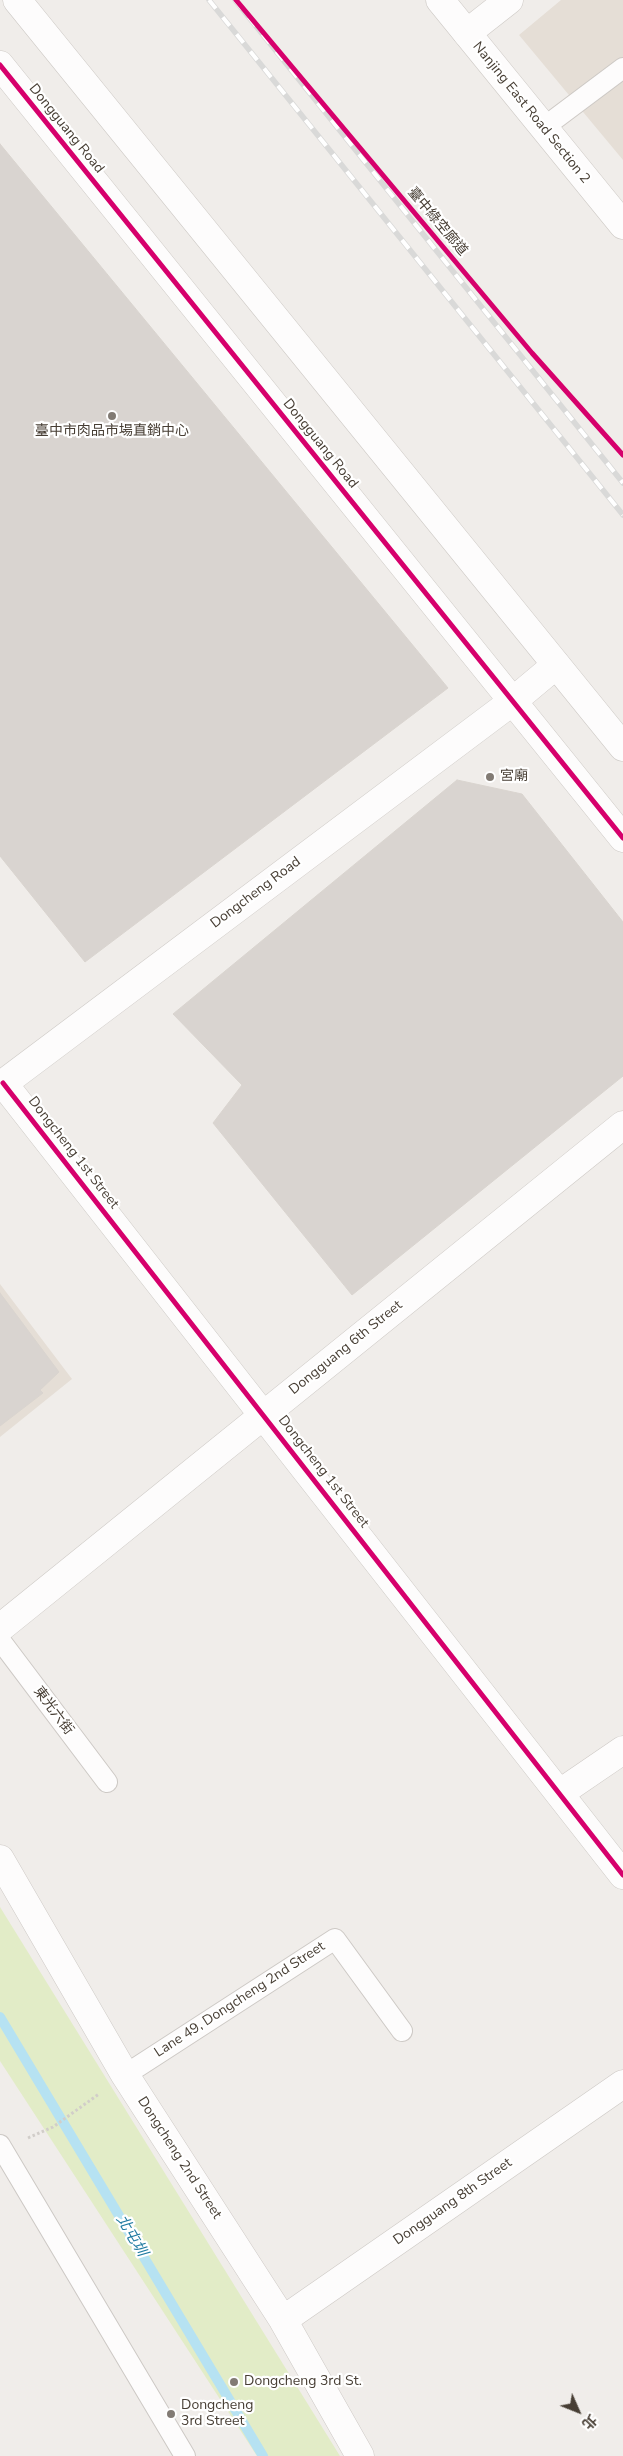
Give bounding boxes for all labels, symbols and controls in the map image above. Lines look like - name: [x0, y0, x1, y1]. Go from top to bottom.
- street label: Nanjing East Road Section 2: [469, 39, 593, 187]
- street label: Dongguang Road: [25, 81, 107, 177]
- street label: 臺中綠空廊道: [404, 184, 470, 260]
- street label: Dongguang Road: [279, 396, 361, 492]
- marker: 臺中市肉品市場直銷中心: [106, 410, 118, 422]
- place label: 臺中市肉品市場直銷中心: [35, 424, 189, 440]
- place label: 宮廟: [500, 769, 528, 785]
- marker: 宮廟: [484, 771, 496, 783]
- street label: Dongcheng Road: [208, 854, 304, 932]
- street label: Dongcheng 1st Street: [24, 1094, 122, 1212]
- street label: Dongguang 6th Street: [286, 1297, 406, 1399]
- street label: Dongcheng 1st Street: [274, 1413, 372, 1531]
- street label: 東光六街: [29, 1684, 77, 1738]
- street label: Lane 49, Dongcheng 2nd Street: [152, 1939, 328, 2061]
- street label: Dongcheng 2nd Street: [133, 2094, 225, 2222]
- street label: Dongguang 8th Street: [391, 2155, 515, 2249]
- water label: 北屯圳: [112, 2212, 150, 2260]
- place label: Dongcheng 3rd St.: [244, 2374, 362, 2390]
- marker: Dongcheng 3rd St.: [228, 2376, 240, 2388]
- north arrow: [553, 2386, 603, 2436]
- place label: Dongcheng 3rd Street: [181, 2398, 253, 2430]
- marker: Dongcheng 3rd Street: [165, 2408, 177, 2420]
- text: 北: [577, 2410, 601, 2433]

